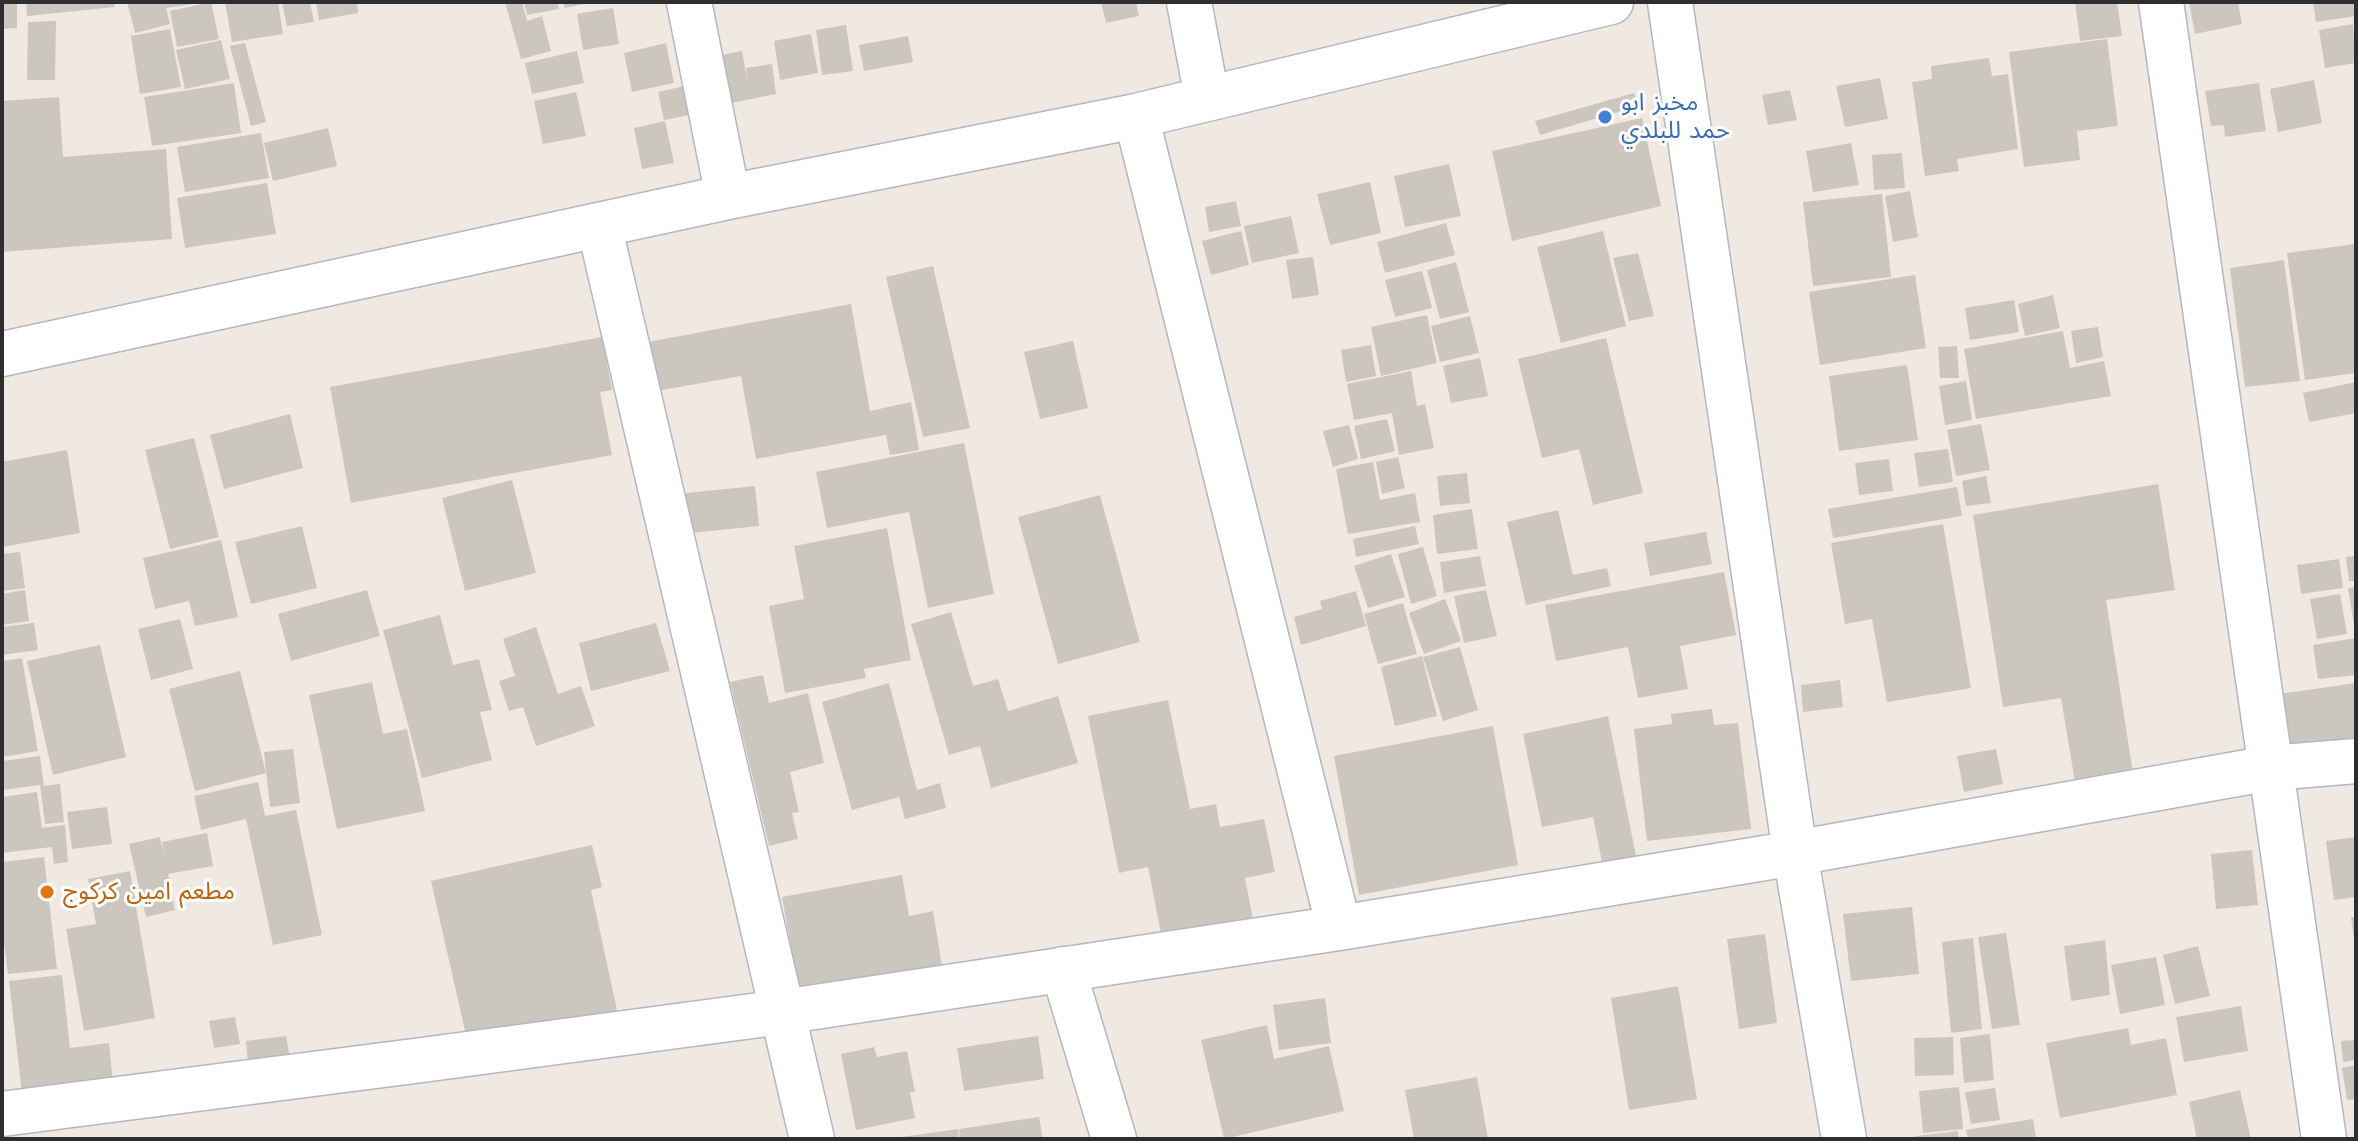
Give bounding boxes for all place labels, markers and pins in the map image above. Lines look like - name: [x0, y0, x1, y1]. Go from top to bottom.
- place label: مخبز ابو حمد للبلدي: [1621, 89, 1730, 145]
- marker: مخبز ابو حمد للبلدي: [1596, 108, 1614, 126]
- place label: مطعم امين كركوج: [63, 878, 235, 906]
- marker: مطعم امين كركوج: [38, 883, 56, 901]

